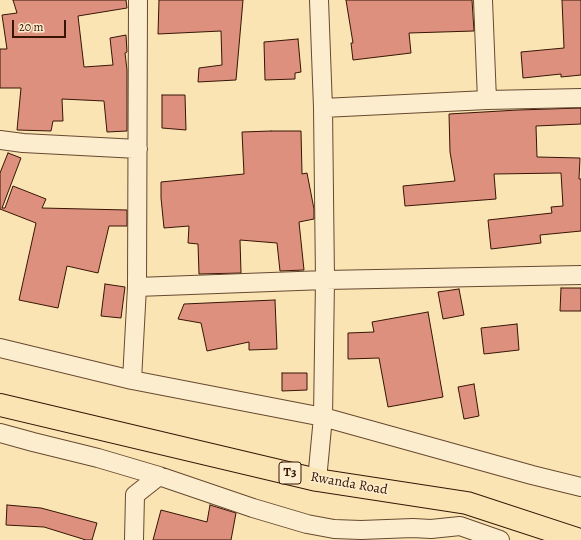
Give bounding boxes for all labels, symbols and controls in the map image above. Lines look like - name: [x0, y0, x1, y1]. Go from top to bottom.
- scale bar: [14, 12, 68, 38]
- text: 20 m: [19, 19, 43, 35]
- road number: T3: [279, 462, 301, 484]
- street label: Rwanda Road: [309, 469, 389, 499]

